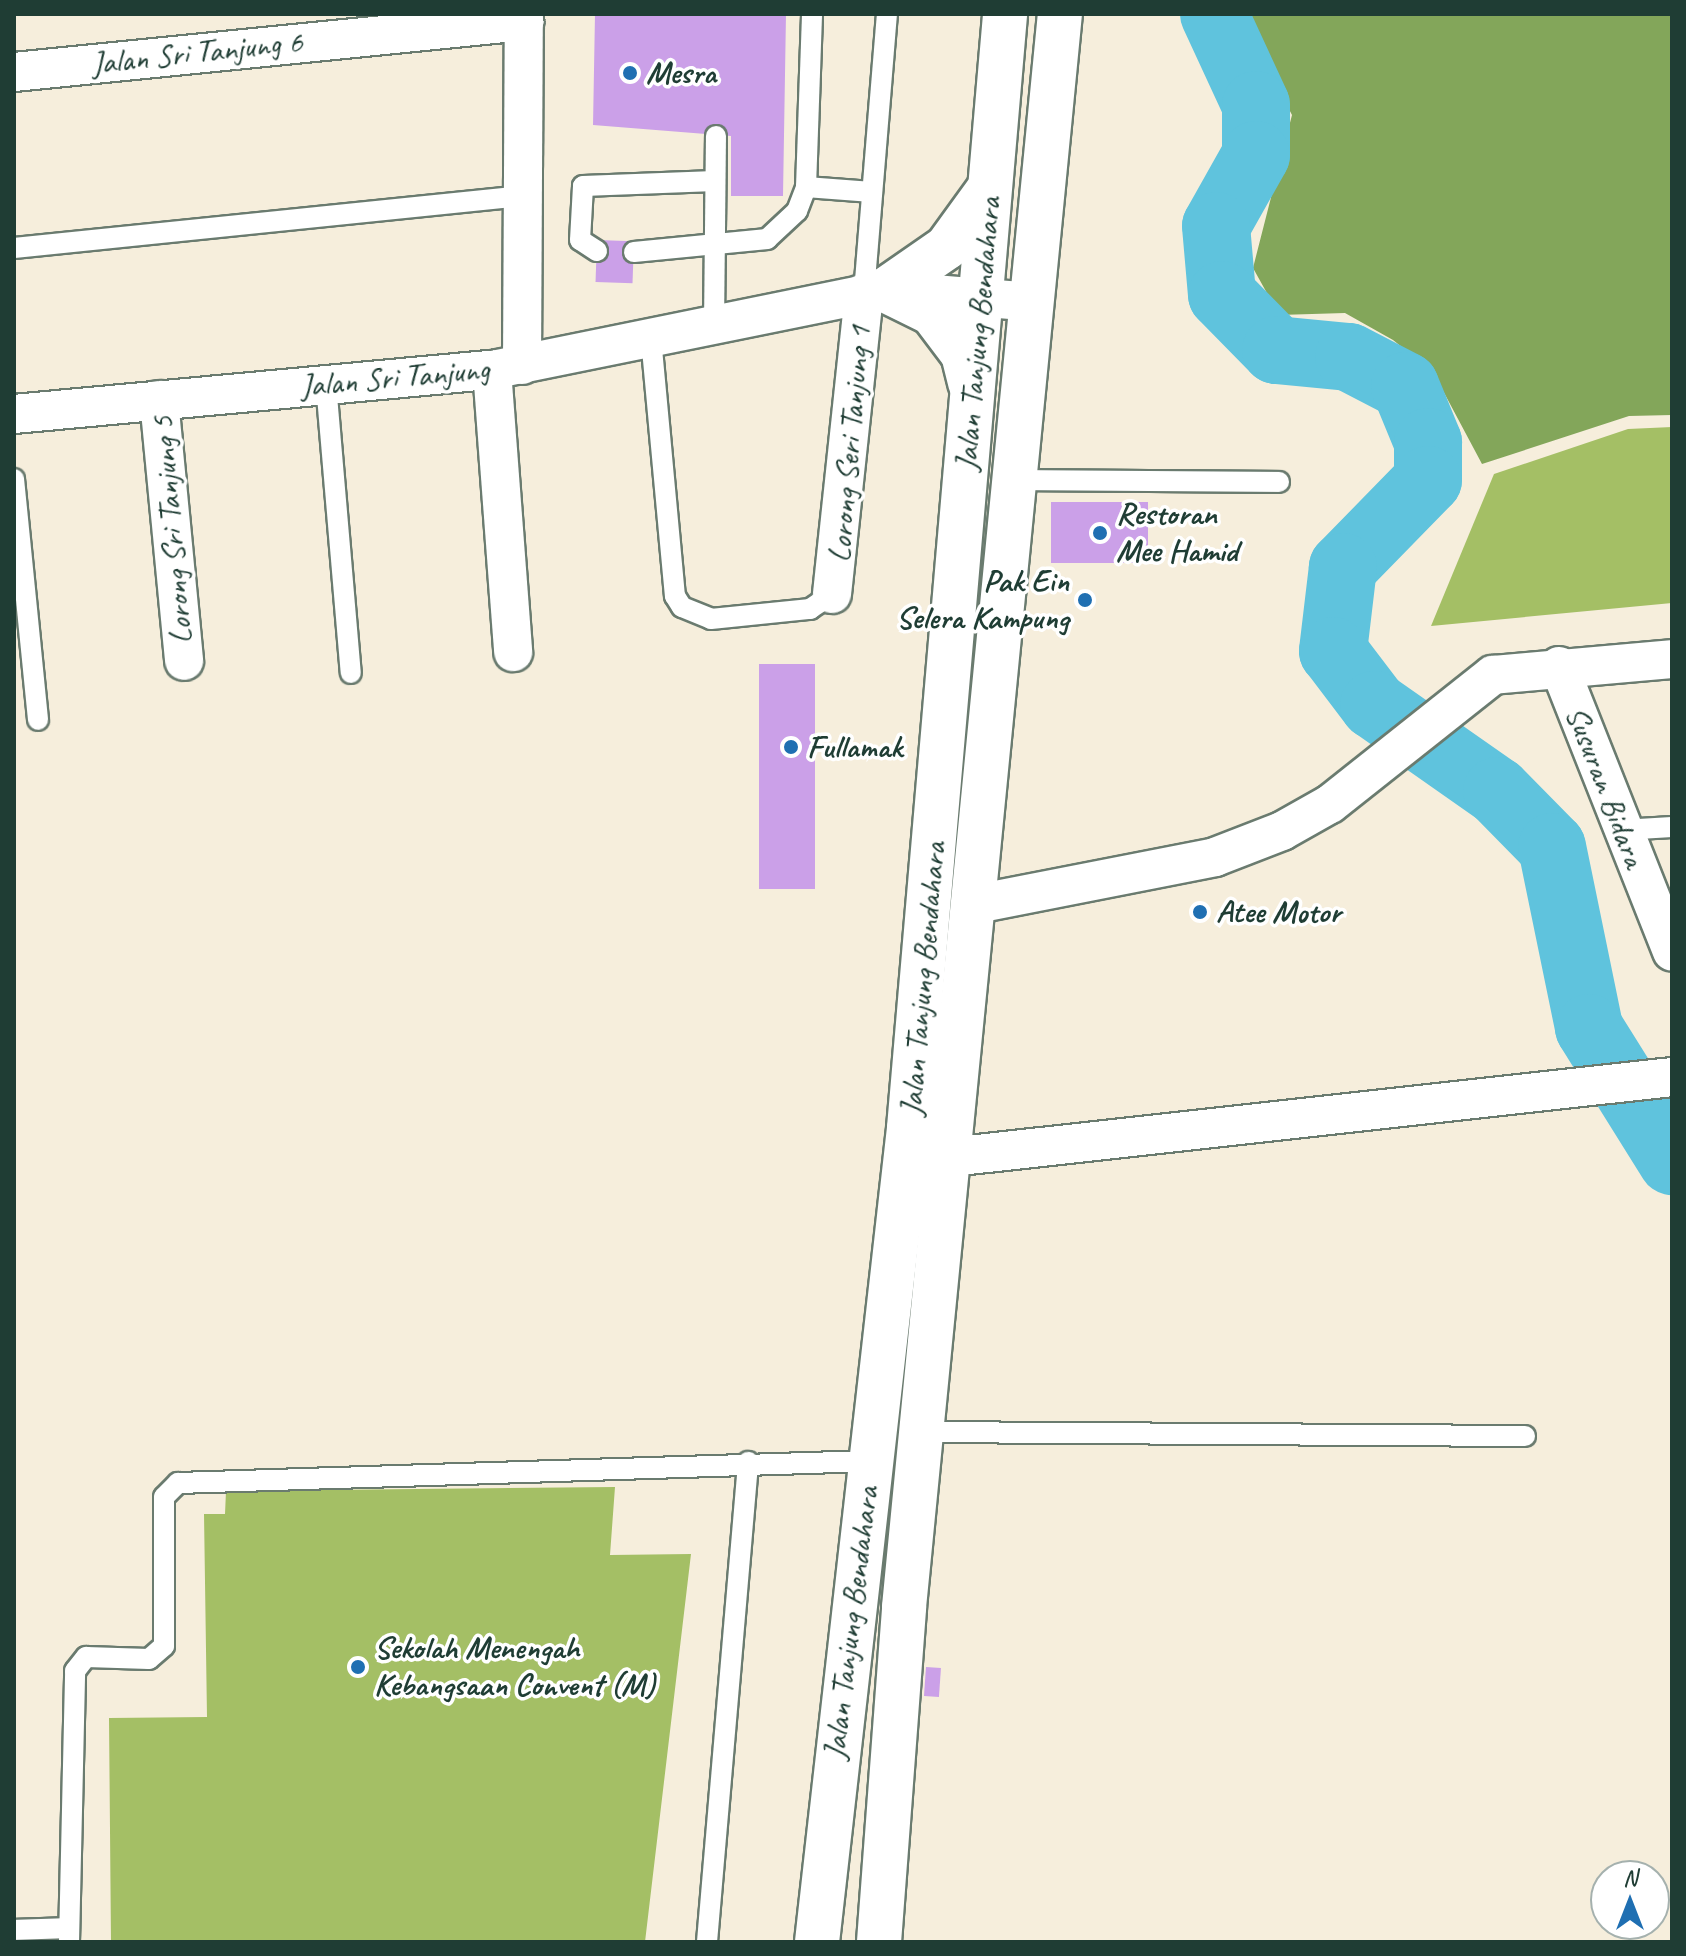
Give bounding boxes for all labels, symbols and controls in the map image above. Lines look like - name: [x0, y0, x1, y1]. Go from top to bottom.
- street label: Jalan Sri Tanjung 6: [90, 23, 304, 83]
- place label: Mesra: [646, 54, 716, 92]
- marker: Mesra: [621, 64, 639, 82]
- street label: Jalan Tanjung Bendahara: [947, 195, 1009, 473]
- street label: Lorong Seri Tanjung 1: [820, 324, 880, 564]
- street label: Jalan Sri Tanjung: [299, 351, 491, 405]
- street label: Lorong Sri Tanjung 5: [143, 415, 201, 645]
- place label: Restoran Mee Hamid: [1116, 496, 1238, 571]
- marker: Restoran Mee Hamid: [1091, 524, 1109, 542]
- place label: Pak Ein Selera Kampung: [896, 563, 1069, 638]
- marker: Pak Ein Selera Kampung: [1076, 591, 1094, 609]
- street label: Susuran Bidara: [1557, 701, 1653, 873]
- place label: Fullamak: [807, 728, 902, 766]
- marker: Fullamak: [782, 738, 800, 756]
- street label: Jalan Tanjung Bendahara: [892, 840, 954, 1118]
- place label: Atee Motor: [1216, 893, 1341, 931]
- marker: Atee Motor: [1191, 903, 1209, 921]
- street label: Jalan Tanjung Bendahara: [815, 1484, 887, 1762]
- place label: Sekolah Menengah Kebangsaan Convent (M): [374, 1630, 655, 1705]
- marker: Sekolah Menengah Kebangsaan Convent (M): [349, 1658, 367, 1676]
- north arrow: [1590, 1860, 1670, 1940]
- text: N: [1623, 1864, 1637, 1892]

